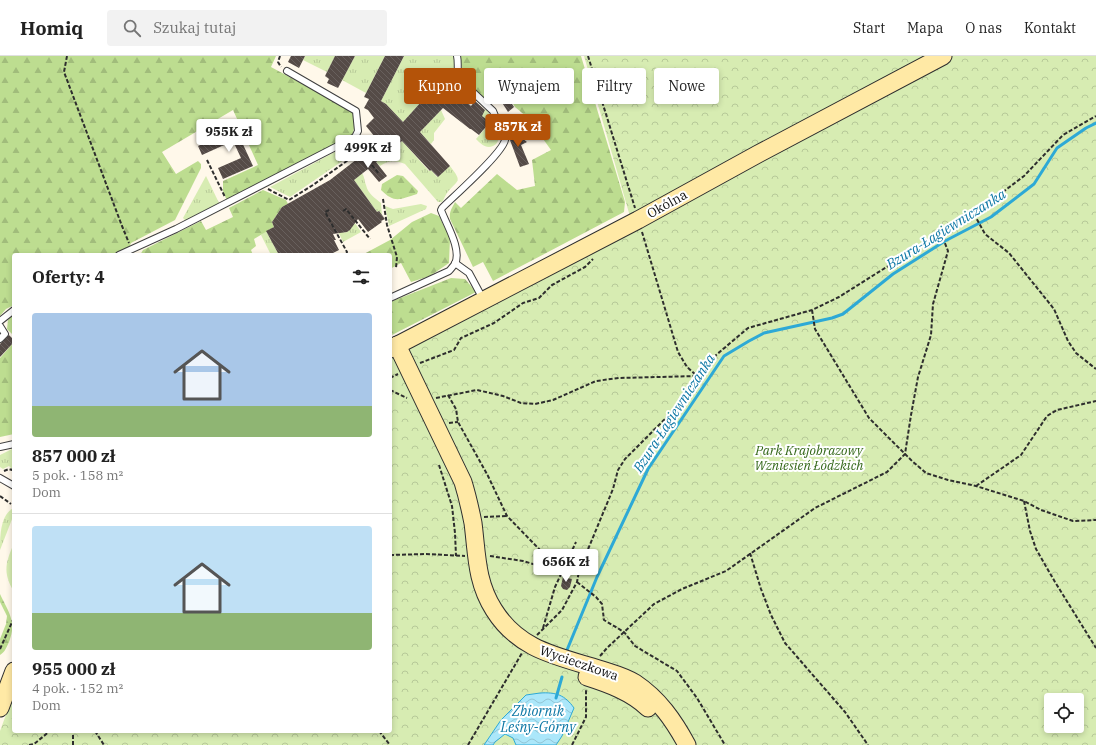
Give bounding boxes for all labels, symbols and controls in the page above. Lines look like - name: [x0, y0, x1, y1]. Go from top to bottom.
- search box: [107, 10, 387, 46]
- text: Homiq: [20, 16, 83, 40]
- icon: search: [121, 17, 143, 39]
- text: Szukaj tutaj: [153, 18, 236, 37]
- text: Start: [853, 19, 885, 37]
- text: Mapa: [907, 19, 943, 37]
- text: O nas: [965, 19, 1002, 37]
- text: Kontakt: [1024, 19, 1076, 37]
- chip: Kupno: [404, 68, 476, 104]
- chip: Wynajem: [484, 68, 574, 104]
- chip: Filtry: [582, 68, 646, 104]
- chip: Nowe: [654, 68, 719, 104]
- pin: 857K zł: [481, 114, 555, 148]
- text: 857K zł: [494, 118, 542, 135]
- pin: 955K zł: [192, 119, 266, 153]
- text: 955K zł: [205, 123, 253, 140]
- pin: 499K zł: [331, 135, 405, 169]
- text: 499K zł: [344, 139, 392, 156]
- water label: Bzura-Łagiewniczanka: [882, 185, 1010, 274]
- street label: Okólna: [644, 186, 690, 222]
- text: Oferty: 4: [32, 266, 105, 288]
- icon: filters: [350, 266, 372, 288]
- icon: home: [166, 339, 238, 411]
- water label: Bzura-Łagiewniczanka: [628, 350, 719, 477]
- park label: Park Krajobrazowy Wzniesień Łódzkich: [754, 442, 864, 474]
- text: 857 000 zł: [32, 445, 116, 467]
- text: 5 pok. · 158 m²: [32, 467, 123, 484]
- text: Dom: [32, 484, 61, 501]
- pin: 656K zł: [529, 549, 603, 583]
- icon: home: [166, 552, 238, 624]
- text: 656K zł: [542, 553, 590, 570]
- street label: Wycieczkowa: [537, 642, 621, 684]
- text: 955 000 zł: [32, 658, 116, 680]
- text: 4 pok. · 152 m²: [32, 680, 123, 697]
- map controls: [1044, 693, 1084, 733]
- button: locate: [1044, 693, 1084, 733]
- text: Dom: [32, 697, 61, 714]
- water label: Zbiornik Leśny-Górny: [499, 702, 577, 736]

